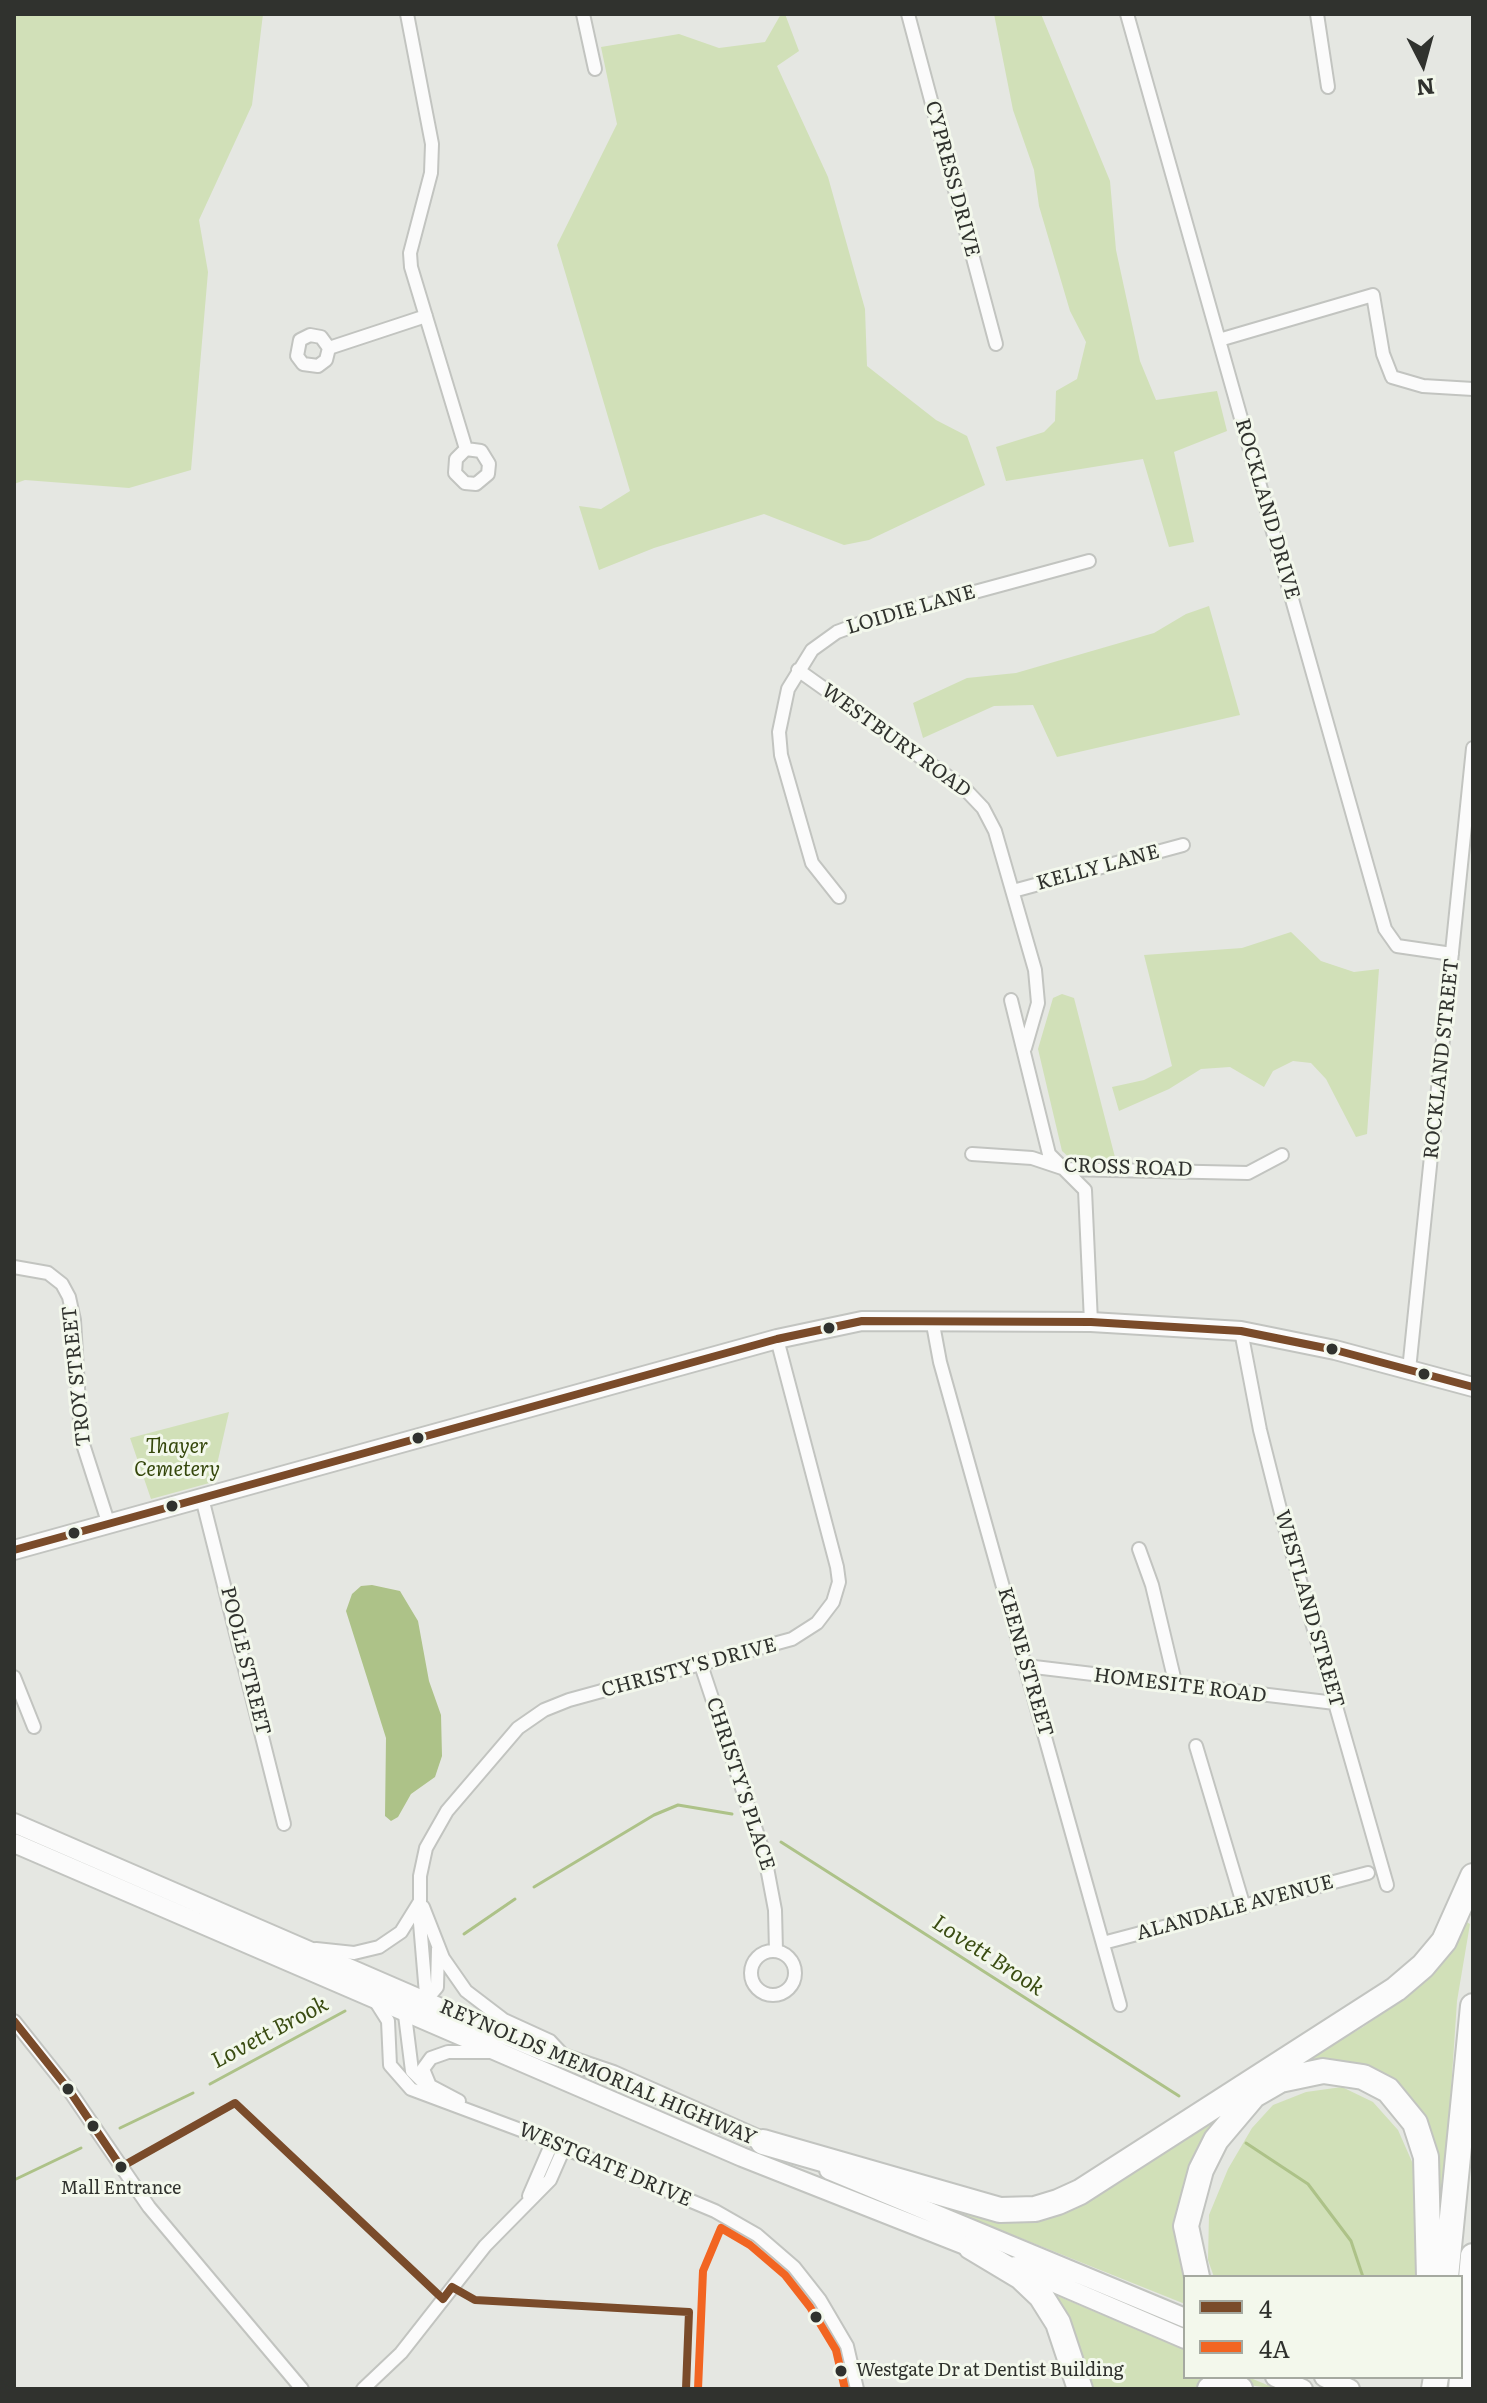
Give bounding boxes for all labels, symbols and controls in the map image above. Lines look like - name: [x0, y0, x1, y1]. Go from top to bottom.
- north arrow: [1383, 24, 1463, 104]
- text: N: [1415, 71, 1436, 106]
- street label: CYPRESS DRIVE: [920, 98, 984, 260]
- street label: ROCKLAND DRIVE: [1230, 416, 1304, 602]
- street label: LOIDIE LANE: [844, 580, 978, 640]
- street label: WESTBURY ROAD: [817, 679, 975, 803]
- street label: KELLY LANE: [1034, 840, 1162, 896]
- street label: ROCKLAND STREET: [1420, 957, 1464, 1161]
- street label: CROSS ROAD: [1063, 1154, 1193, 1182]
- street label: TROY STREET: [58, 1304, 96, 1448]
- unlabelled marker: [821, 1320, 837, 1336]
- unlabelled marker: [1324, 1341, 1340, 1357]
- unlabelled marker: [1416, 1366, 1432, 1382]
- unlabelled marker: [410, 1430, 426, 1446]
- park label: Thayer Cemetery: [134, 1435, 220, 1482]
- unlabelled marker: [164, 1498, 180, 1514]
- street label: WESTLAND STREET: [1269, 1507, 1349, 1711]
- unlabelled marker: [66, 1525, 82, 1541]
- street label: POOLE STREET: [215, 1584, 275, 1738]
- street label: KEENE STREET: [992, 1584, 1058, 1740]
- street label: CHRISTY'S DRIVE: [599, 1633, 779, 1703]
- street label: HOMESITE ROAD: [1092, 1663, 1268, 1709]
- street label: CHRISTY'S PLACE: [701, 1694, 779, 1874]
- street label: ALANDALE AVENUE: [1134, 1870, 1336, 1946]
- water label: Lovett Brook: [927, 1910, 1049, 2002]
- water label: Lovett Brook: [207, 1991, 333, 2075]
- street label: REYNOLDS MEMORIAL HIGHWAY: [436, 1995, 760, 2151]
- unlabelled marker: [60, 2081, 76, 2097]
- unlabelled marker: [85, 2118, 101, 2134]
- street label: WESTGATE DRIVE: [515, 2118, 695, 2212]
- marker: Mall Entrance: [113, 2159, 129, 2175]
- place label: Mall Entrance: [61, 2178, 181, 2200]
- legend: [1183, 2275, 1463, 2379]
- text: 4: [1259, 2290, 1272, 2325]
- unlabelled marker: [808, 2309, 824, 2325]
- text: 4A: [1259, 2330, 1290, 2365]
- place label: Westgate Dr at Dentist Building: [856, 2360, 1124, 2382]
- marker: Westgate Dr at Dentist Building: [833, 2363, 849, 2379]

